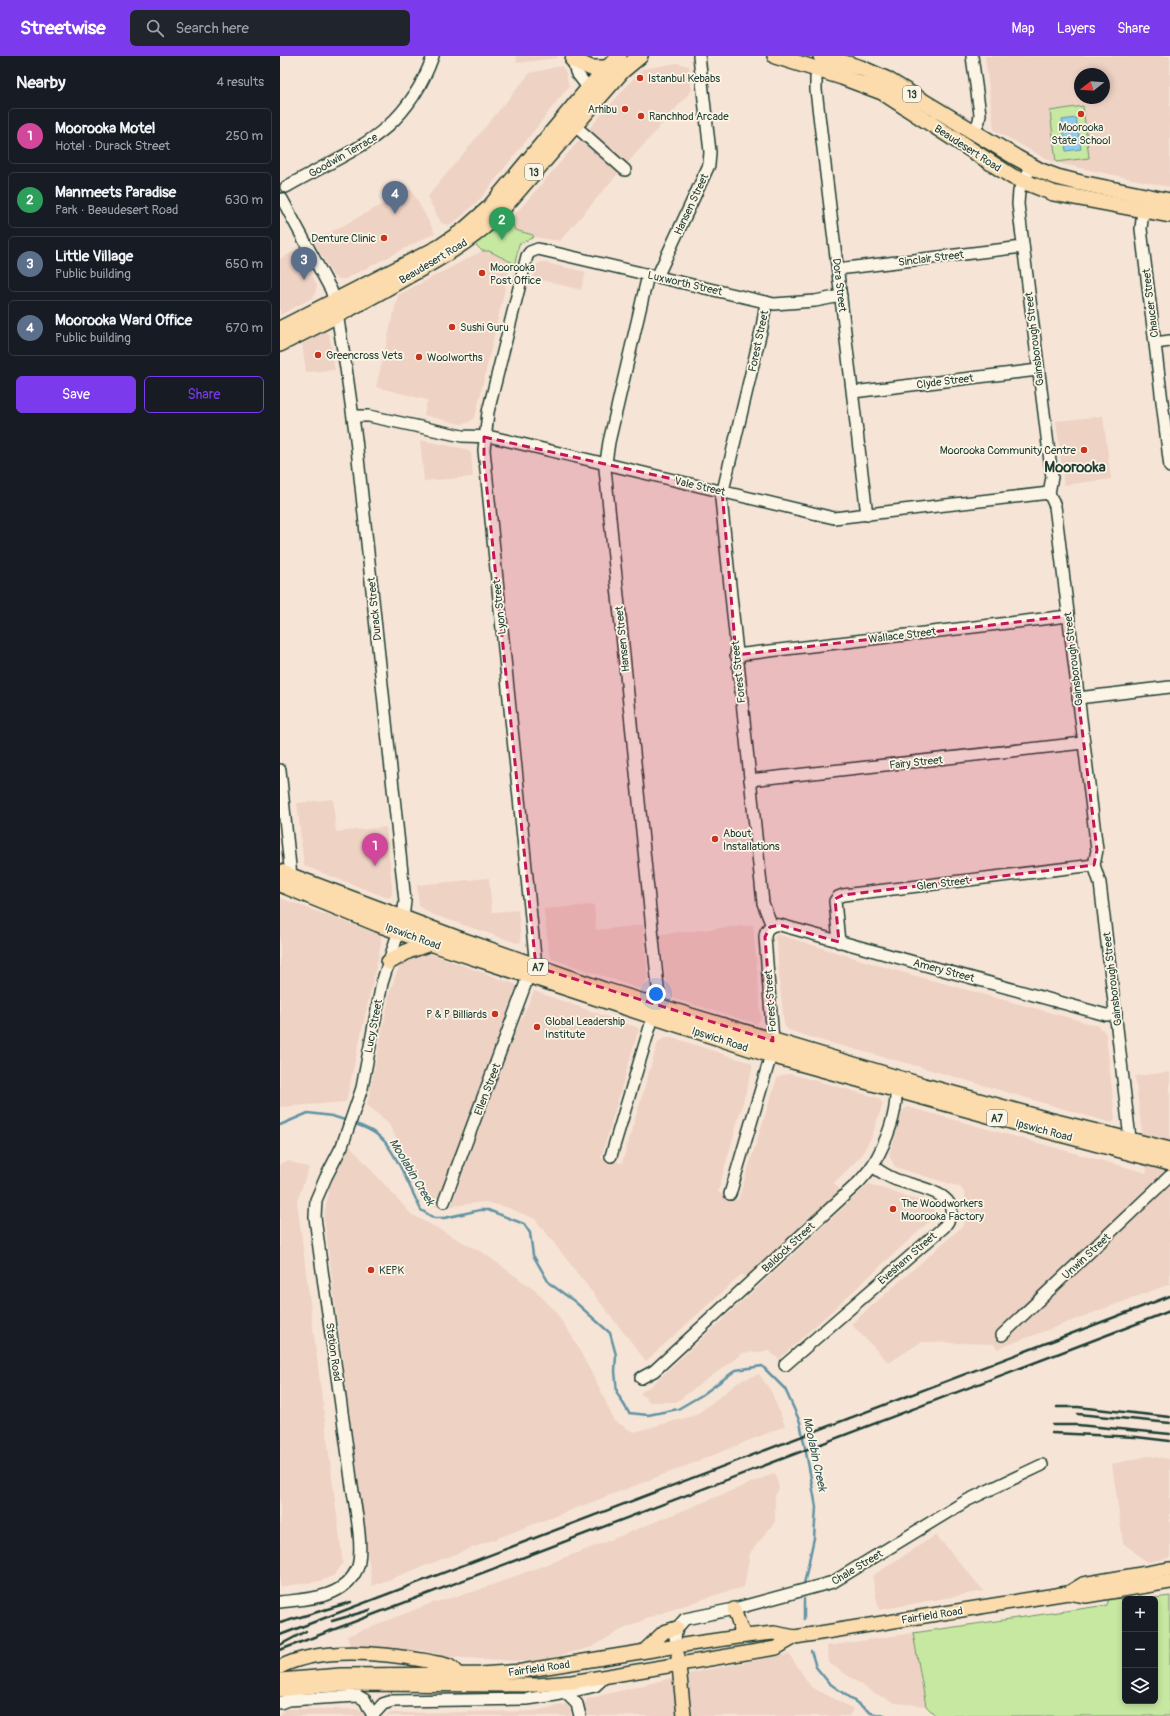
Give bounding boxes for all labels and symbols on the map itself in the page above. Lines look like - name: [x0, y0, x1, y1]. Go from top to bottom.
- north arrow: [1074, 68, 1110, 104]
- place label: Istanbul Kebabs: [648, 72, 720, 85]
- marker: Istanbul Kebabs: [635, 73, 645, 83]
- road number: 13: [903, 86, 921, 102]
- place label: Arhibu: [588, 103, 617, 116]
- marker: Arhibu: [620, 104, 630, 114]
- marker: Moorooka State School: [1076, 109, 1086, 119]
- place label: Ranchhod Arcade: [649, 110, 729, 123]
- marker: Ranchhod Arcade: [636, 111, 646, 121]
- place label: Moorooka State School: [1051, 121, 1111, 147]
- street label: Beaudesert Road: [932, 122, 1004, 175]
- street label: Goodwin Terrace: [307, 130, 380, 180]
- road number: 13: [525, 164, 543, 180]
- street label: Hansen Street: [672, 171, 712, 237]
- pin: 4: [382, 181, 408, 214]
- pin: 2: [489, 207, 515, 240]
- place label: Denture Clinic: [311, 232, 376, 245]
- marker: Denture Clinic: [379, 233, 389, 243]
- street label: Beaudesert Road: [397, 236, 470, 287]
- pin: 3: [291, 247, 317, 280]
- street label: Sinclair Street: [898, 248, 965, 269]
- street label: Dora Street: [830, 257, 849, 313]
- place label: Moorooka Post Office: [490, 261, 541, 287]
- street label: Chaucer Street: [1140, 267, 1161, 338]
- marker: Moorooka Post Office: [477, 268, 487, 278]
- street label: Luxworth Street: [646, 269, 724, 299]
- street label: Gainsborough Street: [1022, 291, 1047, 387]
- street label: Forest Street: [746, 309, 771, 373]
- place label: Sushi Guru: [460, 321, 509, 334]
- marker: Sushi Guru: [447, 322, 457, 332]
- place label: Greencross Vets: [326, 349, 403, 362]
- marker: Greencross Vets: [313, 350, 323, 360]
- place label: Woolworths: [427, 351, 483, 364]
- marker: Woolworths: [414, 352, 424, 362]
- street label: Clyde Street: [916, 371, 975, 391]
- place label: Moorooka Community Centre: [940, 444, 1077, 457]
- marker: Moorooka Community Centre: [1079, 445, 1089, 455]
- district label: Moorooka: [1044, 458, 1106, 477]
- street label: Vale Street: [673, 474, 727, 499]
- street label: Durack Street: [365, 576, 384, 641]
- street label: Lyon Street: [490, 578, 509, 635]
- street label: Hansen Street: [613, 605, 632, 673]
- street label: Gainsborough Street: [1061, 611, 1086, 707]
- street label: Wallace Street: [867, 625, 937, 646]
- street label: Forest Street: [729, 640, 748, 704]
- street label: Fairy Street: [889, 753, 944, 772]
- place label: About Installations: [723, 827, 780, 853]
- pin: 1: [362, 833, 388, 866]
- marker: About Installations: [710, 834, 720, 844]
- street label: Glen Street: [916, 874, 971, 893]
- street label: Ipswich Road: [383, 920, 443, 953]
- street label: Gainsborough Street: [1100, 931, 1125, 1027]
- street label: Amery Street: [912, 956, 977, 985]
- road number: A7: [528, 959, 548, 975]
- street label: Forest Street: [762, 969, 779, 1033]
- your location: [646, 984, 666, 1004]
- street label: Lucy Street: [362, 998, 385, 1054]
- place label: P & P Billiards: [426, 1008, 487, 1021]
- marker: P & P Billiards: [490, 1009, 500, 1019]
- place label: Global Leadership Institute: [545, 1015, 625, 1041]
- marker: Global Leadership Institute: [532, 1022, 542, 1032]
- street label: Ipswich Road: [690, 1024, 750, 1055]
- street label: Ellen Street: [472, 1061, 504, 1117]
- road number: A7: [987, 1110, 1007, 1126]
- street label: Ipswich Road: [1014, 1117, 1074, 1144]
- water label: Moolabin Creek: [386, 1136, 438, 1209]
- place label: The Woodworkers Moorooka Factory: [901, 1197, 984, 1223]
- marker: The Woodworkers Moorooka Factory: [888, 1204, 898, 1214]
- street label: Baldock Street: [759, 1219, 818, 1275]
- street label: Evesham Street: [875, 1229, 940, 1287]
- street label: Unwin Street: [1060, 1230, 1114, 1282]
- place label: KEPK: [379, 1264, 404, 1277]
- marker: KEPK: [366, 1265, 376, 1275]
- street label: Station Road: [323, 1322, 344, 1382]
- water label: Moolabin Creek: [799, 1416, 830, 1494]
- street label: Chale Street: [829, 1547, 886, 1588]
- street label: Fairfield Road: [900, 1604, 964, 1627]
- street label: Fairfield Road: [507, 1658, 571, 1679]

